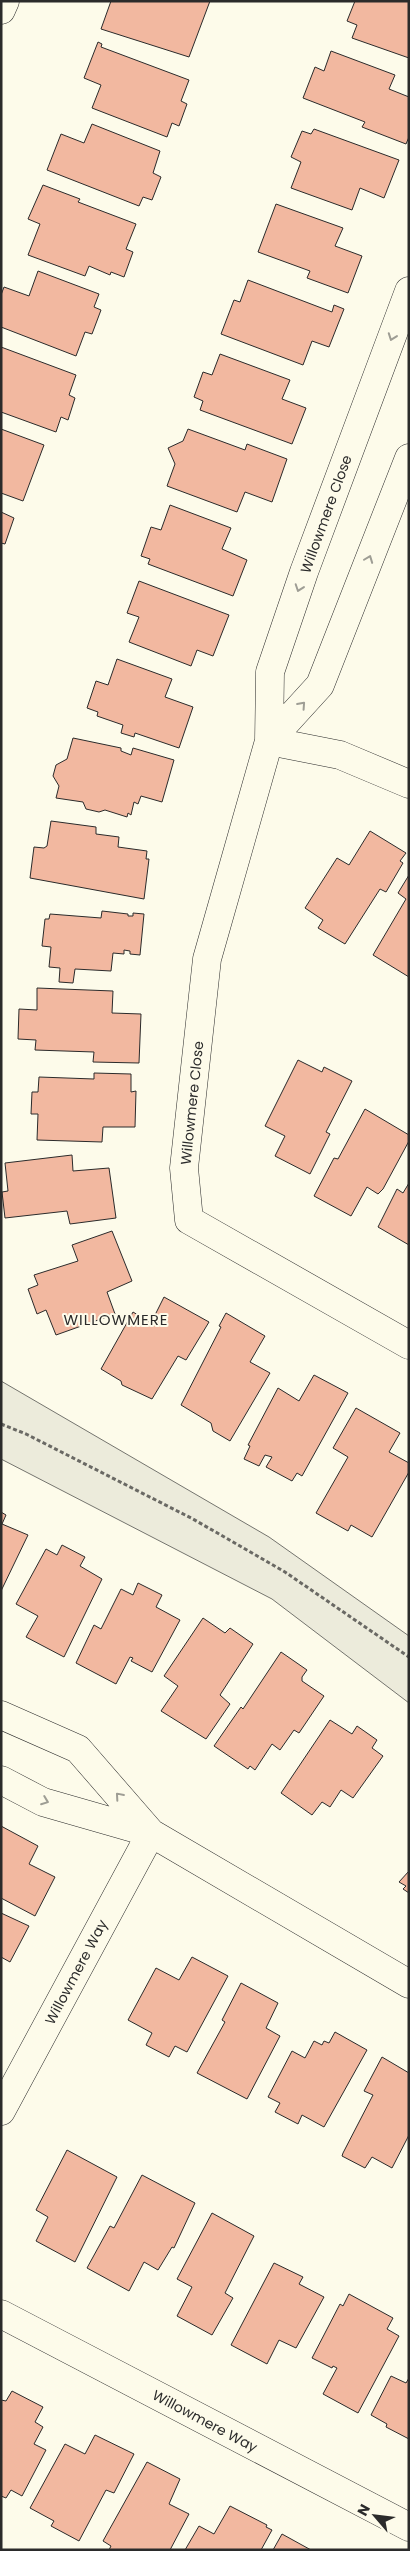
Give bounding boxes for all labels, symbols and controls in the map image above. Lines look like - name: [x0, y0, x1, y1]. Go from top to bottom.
- one-way arrow: [388, 332, 398, 341]
- street label: Willowmere Close: [295, 452, 357, 576]
- one-way arrow: [363, 555, 373, 564]
- one-way arrow: [295, 583, 305, 591]
- one-way arrow: [296, 702, 305, 711]
- street label: Willowmere Close: [176, 1040, 208, 1166]
- district label: WILLOWMERE: [63, 1309, 169, 1330]
- one-way arrow: [116, 1793, 125, 1802]
- one-way arrow: [40, 1795, 49, 1806]
- street label: Willowmere Way: [40, 1916, 112, 2028]
- street label: Willowmere Way: [149, 2385, 261, 2457]
- north arrow: [350, 2491, 400, 2541]
- text: N: [352, 2501, 375, 2519]

